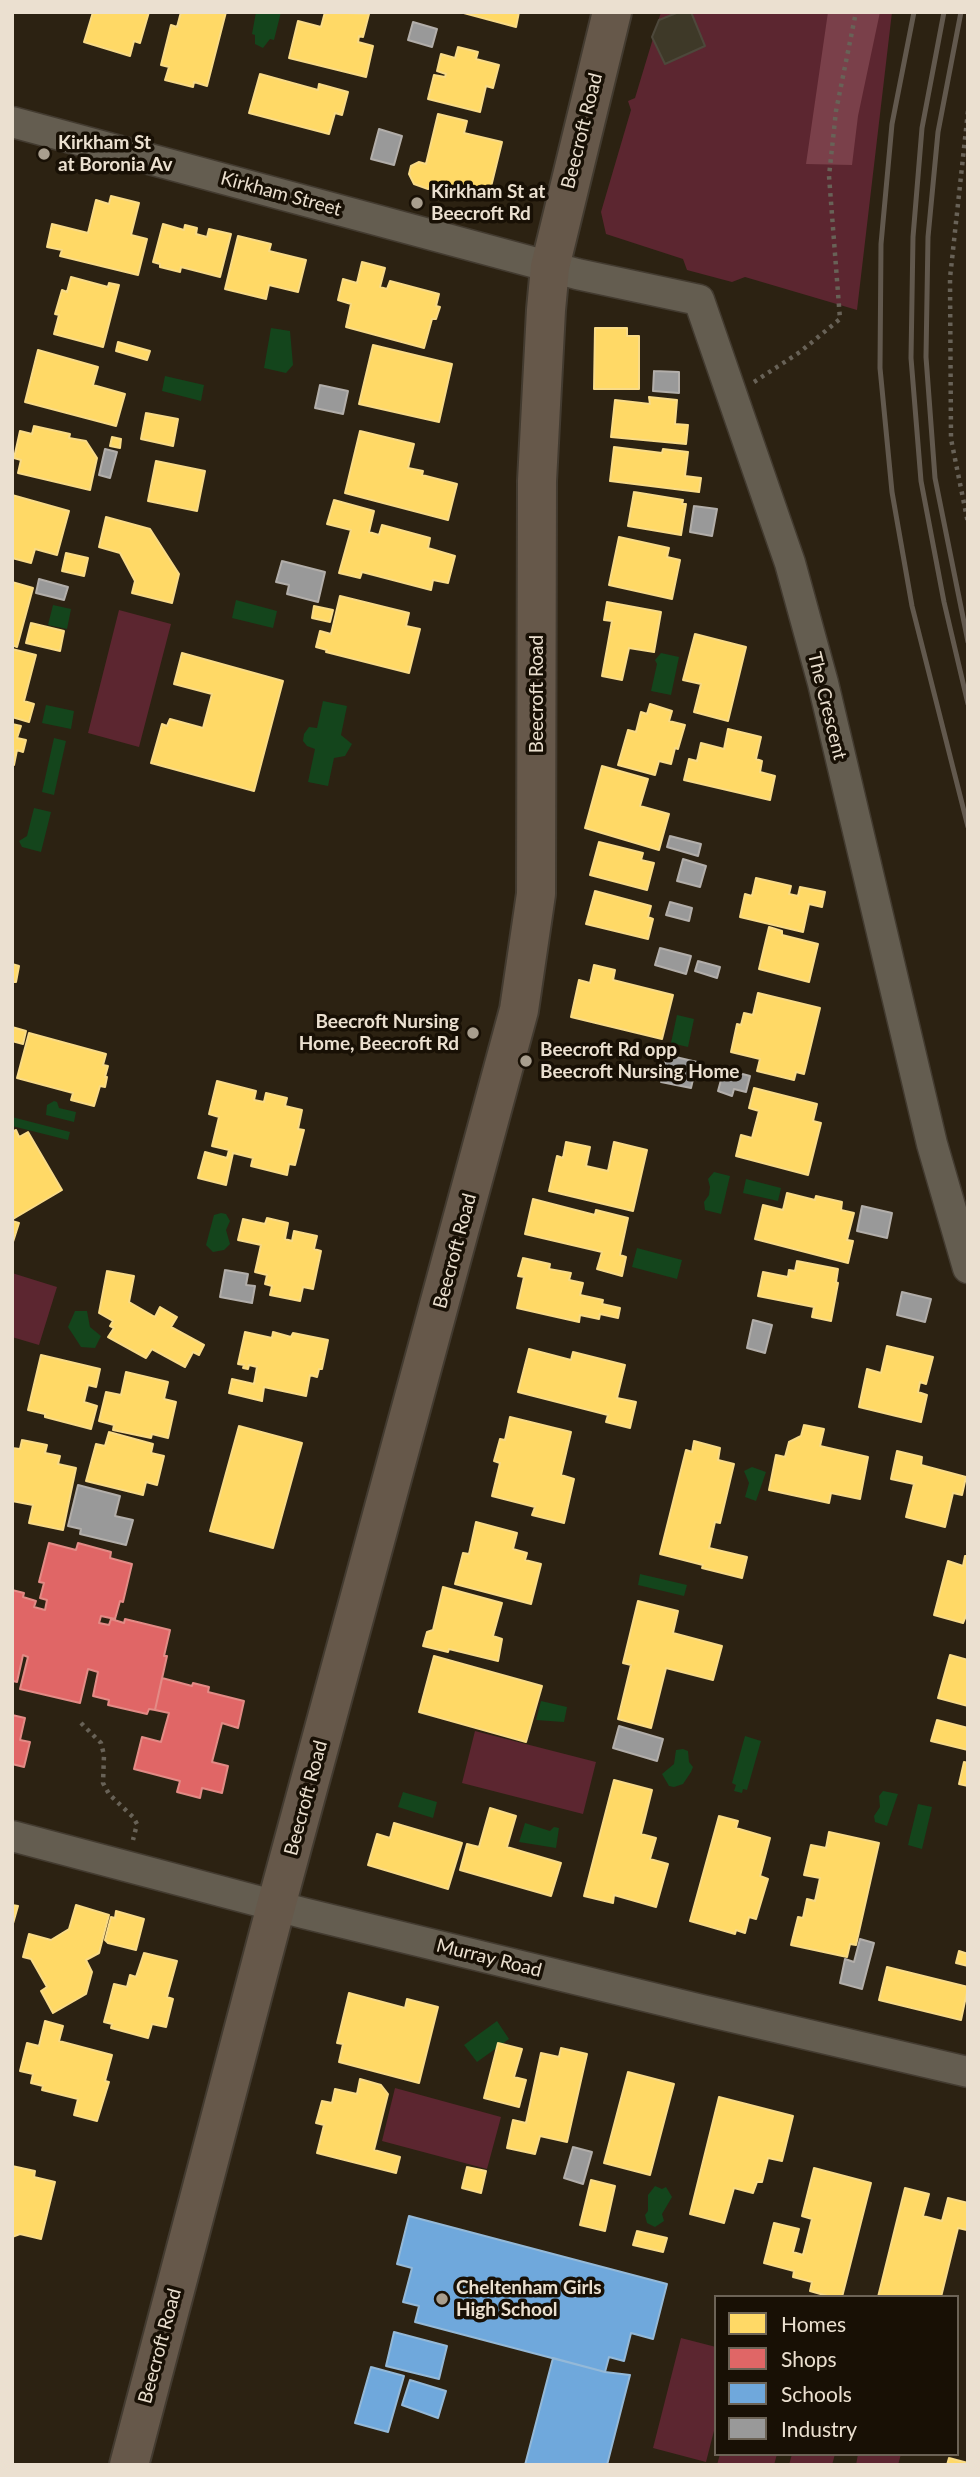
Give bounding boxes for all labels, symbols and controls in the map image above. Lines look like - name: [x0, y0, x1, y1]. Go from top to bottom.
- street label: Beecroft Road: [557, 71, 607, 191]
- place label: Kirkham St at Boronia Av: [58, 132, 172, 176]
- marker: Kirkham St at Boronia Av: [36, 146, 52, 162]
- street label: Kirkham Street: [218, 167, 344, 221]
- place label: Kirkham St at Beecroft Rd: [431, 181, 545, 225]
- marker: Kirkham St at Beecroft Rd: [409, 195, 425, 211]
- street label: Beecroft Road: [526, 635, 548, 753]
- street label: The Crescent: [803, 650, 851, 762]
- place label: Beecroft Nursing Home, Beecroft Rd: [299, 1011, 459, 1055]
- marker: Beecroft Nursing Home, Beecroft Rd: [465, 1025, 481, 1041]
- place label: Beecroft Rd opp Beecroft Nursing Home: [540, 1039, 739, 1083]
- marker: Beecroft Rd opp Beecroft Nursing Home: [518, 1053, 534, 1069]
- street label: Beecroft Road: [429, 1191, 481, 1311]
- street label: Beecroft Road: [280, 1738, 332, 1858]
- street label: Murray Road: [434, 1934, 544, 1982]
- place label: Cheltenham Girls High School: [456, 2277, 602, 2321]
- street label: Beecroft Road: [134, 2286, 186, 2406]
- marker: Cheltenham Girls High School: [434, 2291, 450, 2307]
- legend: [714, 2295, 959, 2456]
- text: Homes: [781, 2311, 846, 2336]
- text: Shops: [781, 2346, 837, 2371]
- text: Schools: [781, 2381, 852, 2406]
- text: Industry: [781, 2416, 857, 2441]

